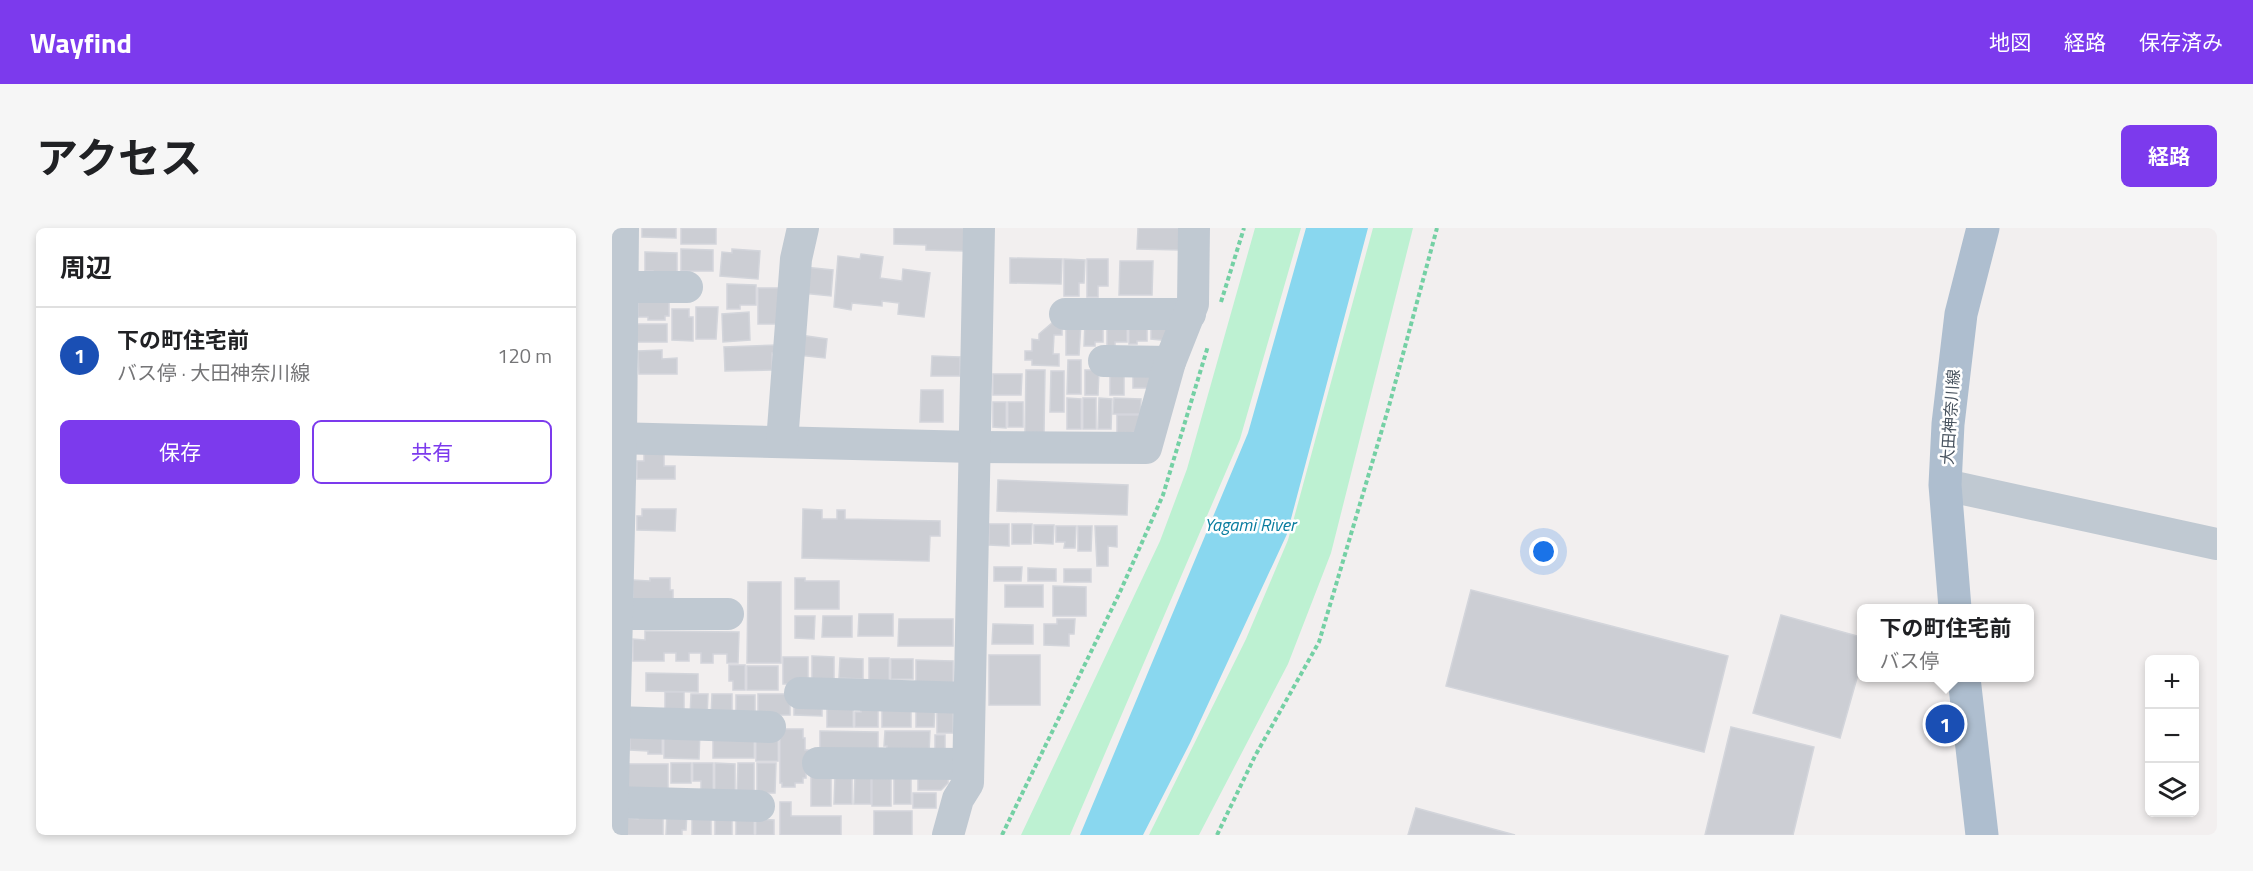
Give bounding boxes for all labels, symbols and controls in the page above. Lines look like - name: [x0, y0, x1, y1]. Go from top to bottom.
- text: Wayfind: [30, 21, 132, 64]
- text: 地図: [1989, 26, 2031, 58]
- text: 経路: [2064, 26, 2106, 58]
- text: 保存済み: [2139, 26, 2223, 58]
- text: アクセス: [36, 125, 202, 189]
- button: 経路: [2121, 125, 2217, 187]
- text: 周辺: [60, 248, 112, 287]
- text: 下の町住宅前: [117, 323, 249, 357]
- text: 1: [74, 340, 85, 371]
- text: 120 m: [497, 340, 552, 371]
- text: バス停 · 大田神奈川線: [117, 357, 310, 388]
- street label: 大田神奈川線: [1935, 368, 1965, 466]
- button: 保存: [60, 420, 300, 484]
- button: 共有: [312, 420, 552, 484]
- water label: Yagami River: [1204, 511, 1298, 538]
- your location: [1529, 537, 1558, 566]
- popup: [1857, 604, 2034, 682]
- text: 下の町住宅前: [1879, 611, 2012, 645]
- text: バス停: [1879, 645, 1939, 676]
- map controls: [2145, 655, 2199, 817]
- button: +: [2145, 655, 2199, 709]
- pin: 1: [1926, 702, 1964, 746]
- button: −: [2145, 709, 2199, 763]
- button: layers: [2145, 763, 2199, 817]

